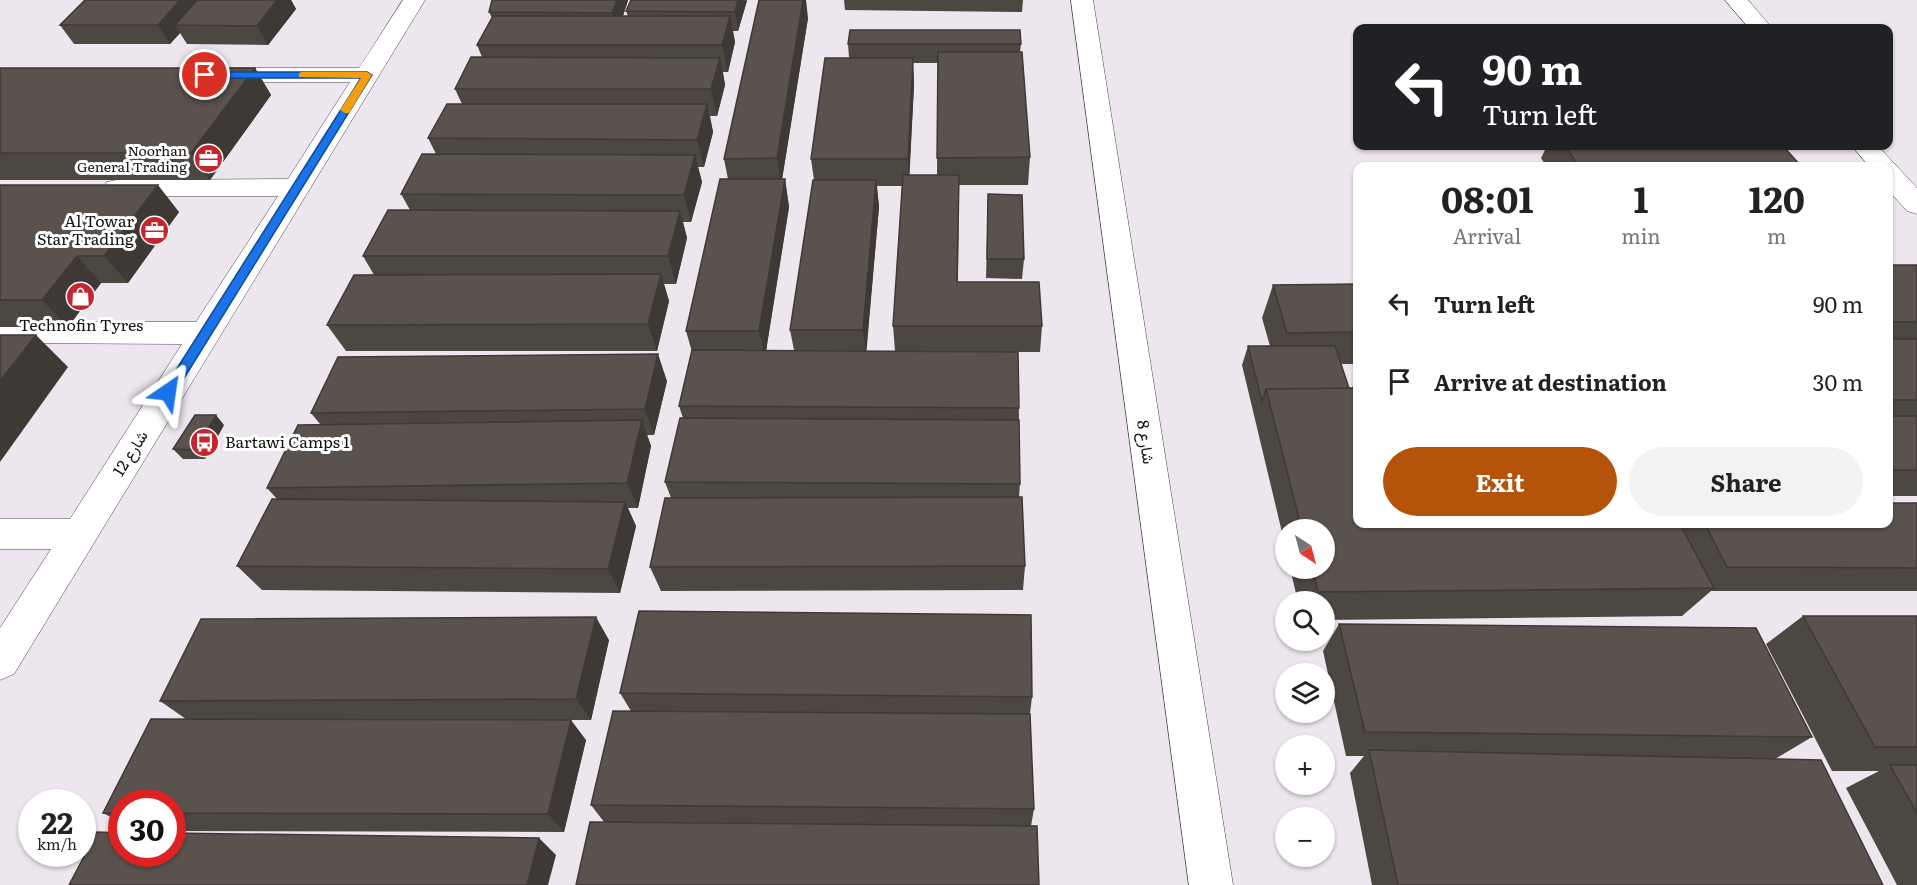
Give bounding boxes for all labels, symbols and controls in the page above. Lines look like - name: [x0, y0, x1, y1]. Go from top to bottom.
- text: 90 m: [1482, 36, 1582, 98]
- icon: left: [1383, 48, 1461, 126]
- pin: [179, 49, 230, 100]
- icon: arrive: [188, 58, 221, 91]
- text: Turn left: [1482, 93, 1597, 133]
- place label: Noorhan General Trading: [77, 140, 187, 176]
- office icon: Noorhan General Trading: [192, 143, 224, 175]
- text: 08:01: [1441, 171, 1533, 224]
- text: 1: [1633, 171, 1648, 224]
- text: 120: [1749, 171, 1805, 224]
- place label: Al Towar Star Trading: [37, 208, 134, 250]
- office icon: Al Towar Star Trading: [139, 214, 171, 246]
- text: Arrival: [1453, 220, 1521, 250]
- text: min: [1621, 220, 1661, 250]
- text: m: [1767, 220, 1786, 250]
- shop icon: Technofin Tyres: [65, 281, 97, 313]
- icon: left: [1383, 287, 1416, 320]
- text: Turn left: [1434, 287, 1535, 320]
- text: 90 m: [1813, 287, 1863, 320]
- place label: Technofin Tyres: [19, 312, 143, 336]
- position arrow: [136, 360, 200, 424]
- icon: arrive: [1383, 365, 1416, 398]
- text: Arrive at destination: [1434, 365, 1667, 398]
- text: 30 m: [1813, 365, 1863, 398]
- street label: شارع 8: [1131, 418, 1162, 466]
- street label: شارع 12: [106, 425, 153, 481]
- bus stop icon: Bartawi Camps 1: [188, 426, 220, 458]
- place label: Bartawi Camps 1: [225, 429, 350, 453]
- button: Exit: [1383, 447, 1617, 516]
- button: Share: [1629, 447, 1863, 516]
- north arrow: [1275, 519, 1335, 579]
- map controls: [1275, 519, 1335, 867]
- button: search: [1275, 591, 1335, 651]
- button: layers: [1275, 663, 1335, 723]
- button: +: [1275, 735, 1335, 795]
- speed limit sign: 30: [108, 789, 186, 867]
- text: 22: [41, 799, 73, 843]
- button: −: [1275, 807, 1335, 867]
- text: km/h: [37, 832, 77, 855]

